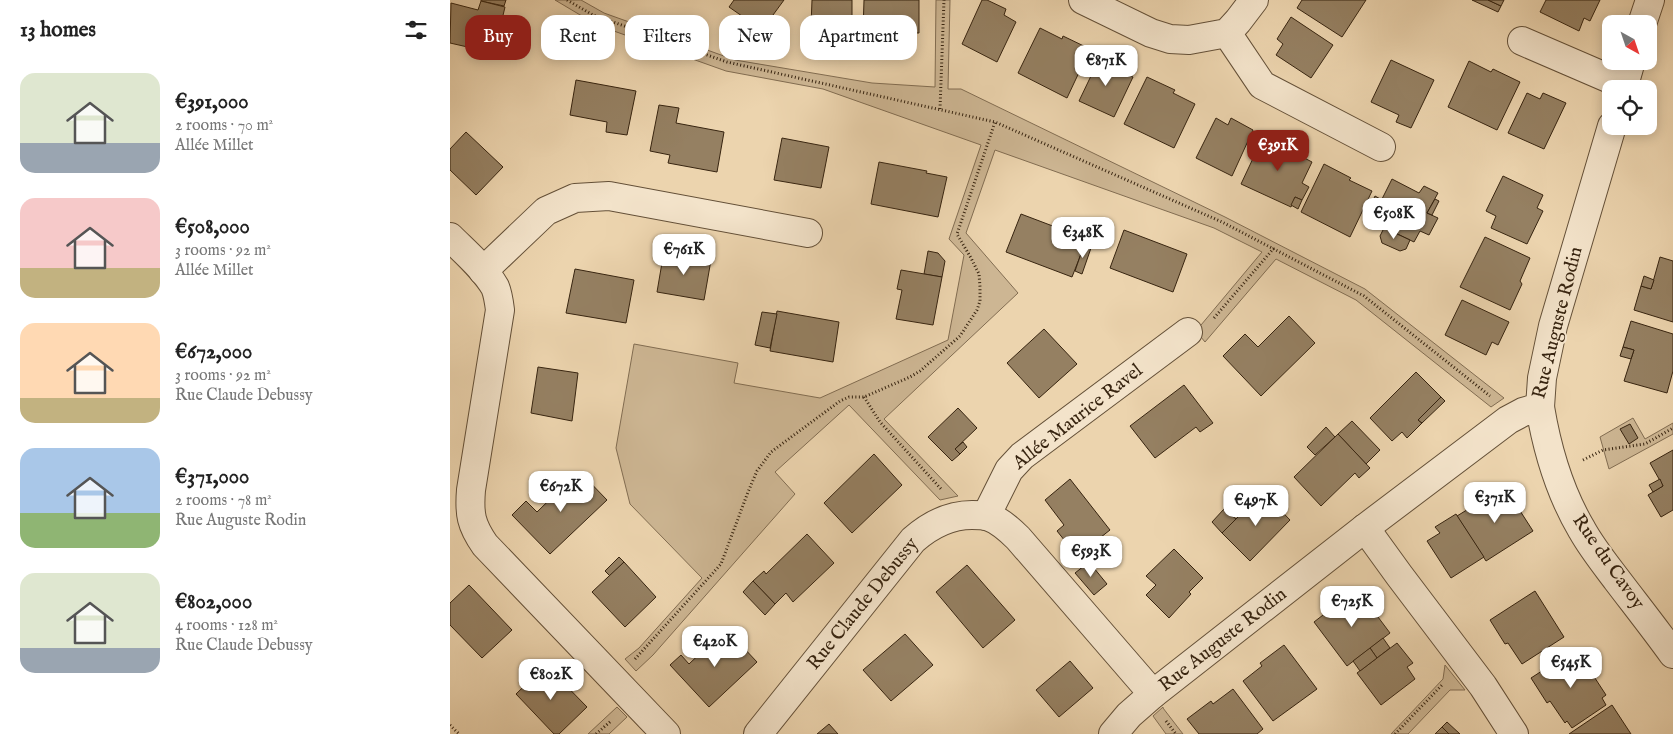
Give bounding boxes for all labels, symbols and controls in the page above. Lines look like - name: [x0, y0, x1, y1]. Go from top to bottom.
- chip: Buy: [465, 15, 531, 60]
- chip: Rent: [541, 15, 615, 60]
- chip: Filters: [625, 15, 709, 60]
- chip: New: [719, 15, 790, 60]
- chip: Apartment: [800, 15, 917, 60]
- north arrow: [1602, 15, 1658, 70]
- map controls: [1602, 15, 1657, 135]
- icon: filters: [402, 16, 430, 44]
- text: 13 homes: [20, 17, 96, 44]
- pin: €871K: [1071, 44, 1141, 87]
- text: €871K: [1086, 51, 1126, 71]
- button: locate: [1602, 80, 1657, 135]
- text: €391,000: [175, 89, 249, 116]
- icon: home: [60, 93, 120, 153]
- text: 2 rooms · 70 m²: [175, 116, 273, 136]
- pin: €391K: [1243, 130, 1313, 172]
- text: Allée Millet: [175, 136, 254, 156]
- text: €391K: [1258, 136, 1298, 156]
- pin: €508K: [1359, 198, 1429, 240]
- text: €508K: [1374, 204, 1414, 224]
- text: €508,000: [175, 214, 250, 241]
- pin: €348K: [1048, 216, 1118, 259]
- icon: home: [60, 218, 120, 278]
- text: €348K: [1062, 223, 1104, 243]
- pin: €761K: [649, 234, 719, 276]
- text: €761K: [663, 240, 705, 260]
- text: 3 rooms · 92 m²: [175, 241, 271, 261]
- street label: Rue Auguste Rodin: [1527, 244, 1589, 402]
- text: Allée Millet: [175, 261, 254, 281]
- text: €672,000: [175, 339, 252, 366]
- icon: home: [60, 343, 120, 403]
- street label: Allée Maurice Ravel: [1007, 358, 1148, 476]
- text: 3 rooms · 92 m²: [175, 366, 271, 386]
- text: Rue Claude Debussy: [175, 386, 313, 406]
- text: €371,000: [175, 464, 249, 491]
- icon: home: [60, 468, 120, 528]
- pin: €672K: [526, 470, 596, 513]
- text: €672K: [540, 477, 582, 497]
- pin: €371K: [1460, 482, 1530, 524]
- pin: €497K: [1221, 484, 1291, 527]
- text: €371K: [1475, 488, 1515, 508]
- text: 2 rooms · 78 m²: [175, 491, 272, 511]
- text: €497K: [1234, 491, 1278, 511]
- street label: Rue du Cavoy: [1566, 510, 1650, 615]
- text: Rue Auguste Rodin: [175, 511, 306, 531]
- street label: Rue Claude Debussy: [802, 532, 924, 675]
- pin: €593K: [1056, 536, 1126, 578]
- text: €593K: [1071, 542, 1111, 562]
- street label: Rue Auguste Rodin: [1154, 583, 1292, 697]
- pin: €725K: [1317, 586, 1387, 628]
- text: €802,000: [175, 589, 252, 616]
- text: €725K: [1331, 592, 1373, 612]
- icon: home: [60, 593, 120, 653]
- text: 4 rooms · 128 m²: [175, 616, 278, 636]
- pin: €420K: [680, 626, 750, 668]
- text: €420K: [693, 632, 737, 652]
- text: Rue Claude Debussy: [175, 636, 313, 656]
- pin: €545K: [1536, 646, 1606, 689]
- text: €545K: [1551, 653, 1591, 673]
- pin: €802K: [516, 658, 586, 701]
- text: €802K: [530, 665, 572, 685]

